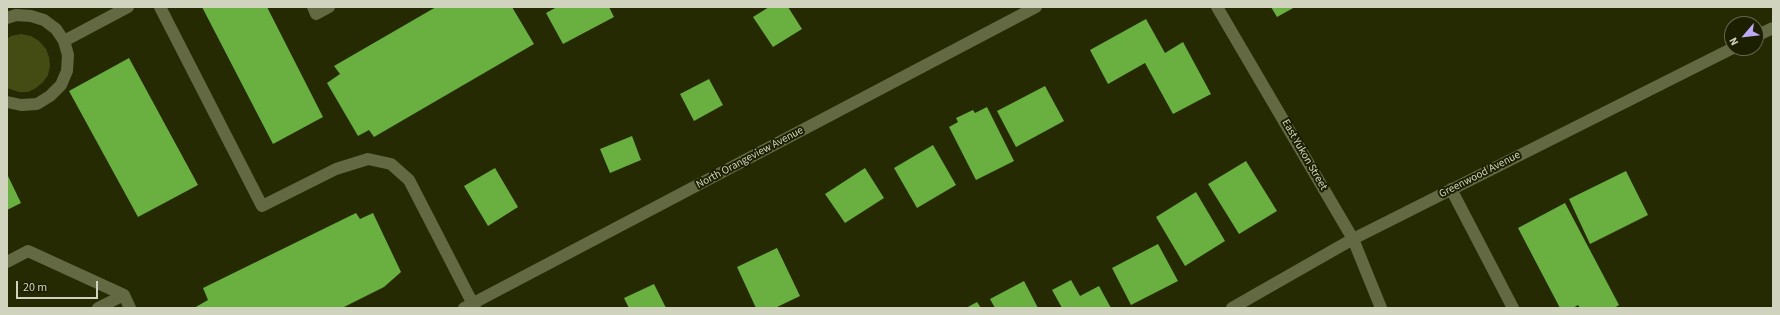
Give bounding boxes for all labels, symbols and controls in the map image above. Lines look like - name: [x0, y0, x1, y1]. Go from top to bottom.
- north arrow: [1724, 16, 1764, 56]
- text: N: [1726, 35, 1742, 48]
- street label: East Yukon Street: [1278, 117, 1330, 193]
- street label: North Orangeview Avenue: [694, 124, 806, 192]
- street label: Greenwood Avenue: [1437, 149, 1523, 201]
- scale bar: [18, 273, 100, 299]
- text: 20 m: [23, 279, 47, 296]

